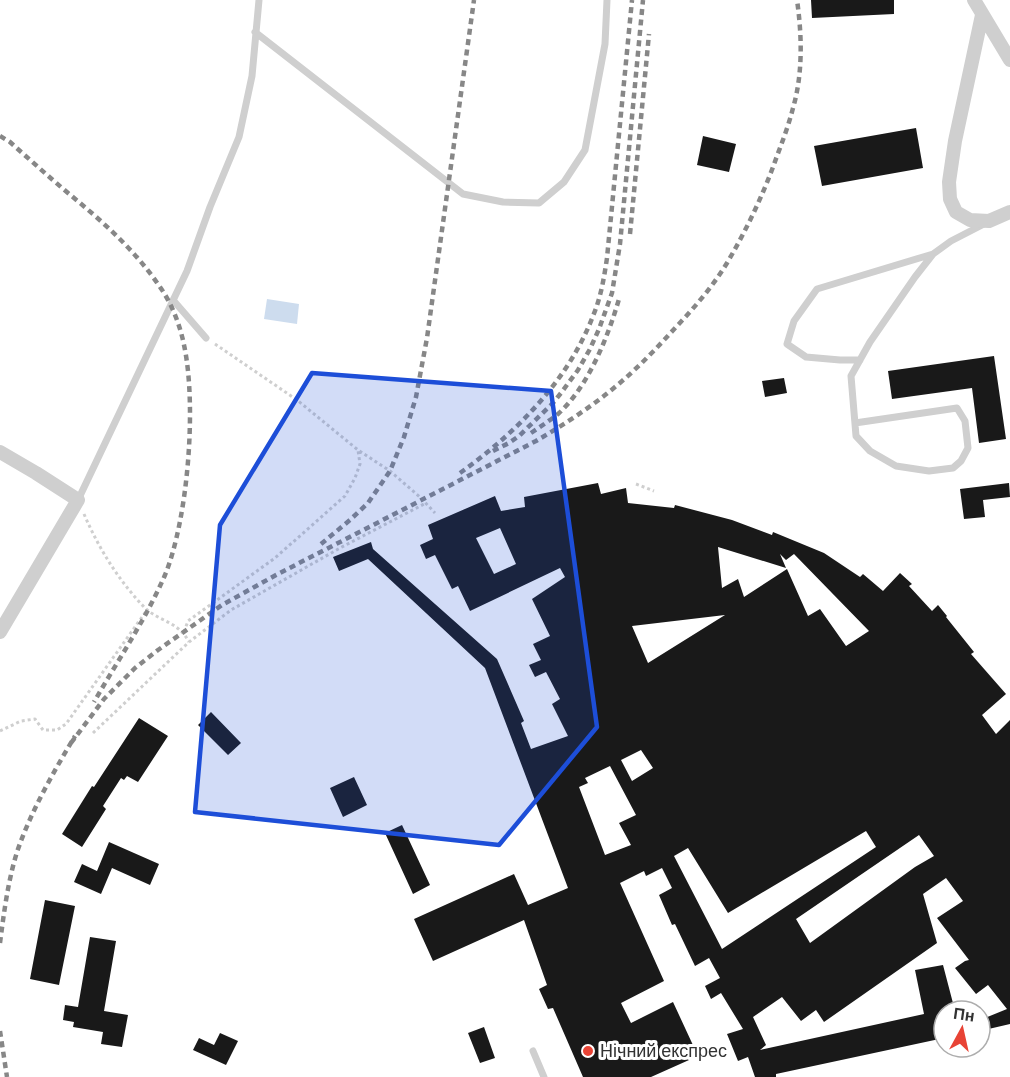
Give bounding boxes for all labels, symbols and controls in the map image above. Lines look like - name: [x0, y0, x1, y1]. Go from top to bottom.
- north arrow: [932, 999, 992, 1059]
- text: Пн: [952, 1003, 976, 1027]
- place label: Нічний експрес: [600, 1039, 727, 1063]
- marker: Нічний експрес: [581, 1044, 595, 1058]

